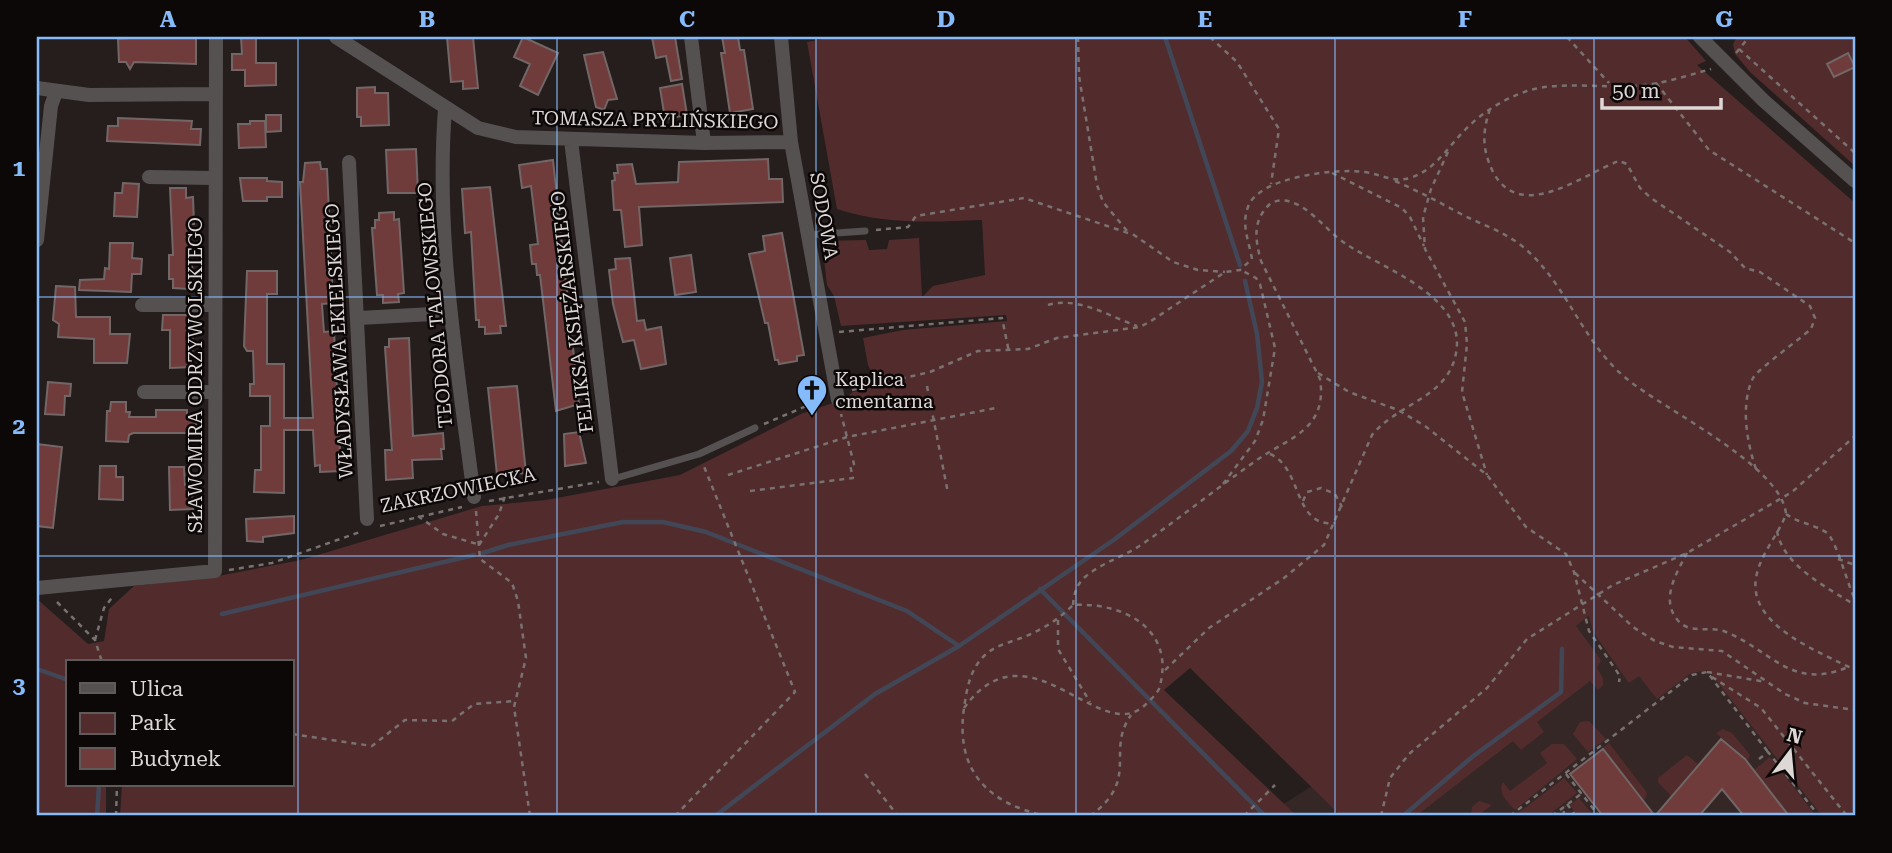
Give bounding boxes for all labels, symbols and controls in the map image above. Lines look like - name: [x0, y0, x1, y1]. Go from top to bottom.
- text: A: [160, 6, 177, 33]
- text: B: [419, 6, 435, 33]
- text: C: [679, 6, 695, 33]
- text: D: [937, 6, 955, 33]
- text: E: [1198, 6, 1212, 33]
- text: F: [1458, 6, 1472, 33]
- text: G: [1715, 6, 1733, 33]
- scale bar: [1602, 66, 1720, 110]
- text: 50 m: [1612, 79, 1660, 103]
- street label: TOMASZA PRYLIŃSKIEGO: [531, 106, 779, 134]
- text: 1: [13, 155, 26, 182]
- street label: SODOWA: [805, 171, 843, 262]
- street label: TEODORA TALOWSKIEGO: [413, 181, 457, 429]
- street label: FELIKSA KSIĘŻARSKIEGO: [546, 190, 598, 434]
- street label: WŁADYSŁAWA EKIELSKIEGO: [320, 203, 358, 479]
- street label: SŁAWOMIRA ODRZYWOLSKIEGO: [184, 217, 207, 533]
- place label: Kaplica cmentarna: [835, 368, 934, 413]
- church icon: Kaplica cmentarna: [795, 373, 829, 417]
- text: 2: [13, 413, 25, 440]
- street label: ZAKRZOWIECKA: [378, 462, 538, 518]
- legend: [66, 660, 294, 786]
- text: 3: [13, 672, 26, 699]
- text: Ulica: [130, 677, 184, 701]
- text: Park: [130, 711, 176, 735]
- north arrow: [1756, 716, 1826, 786]
- text: N: [1784, 723, 1805, 749]
- text: Budynek: [130, 747, 221, 771]

